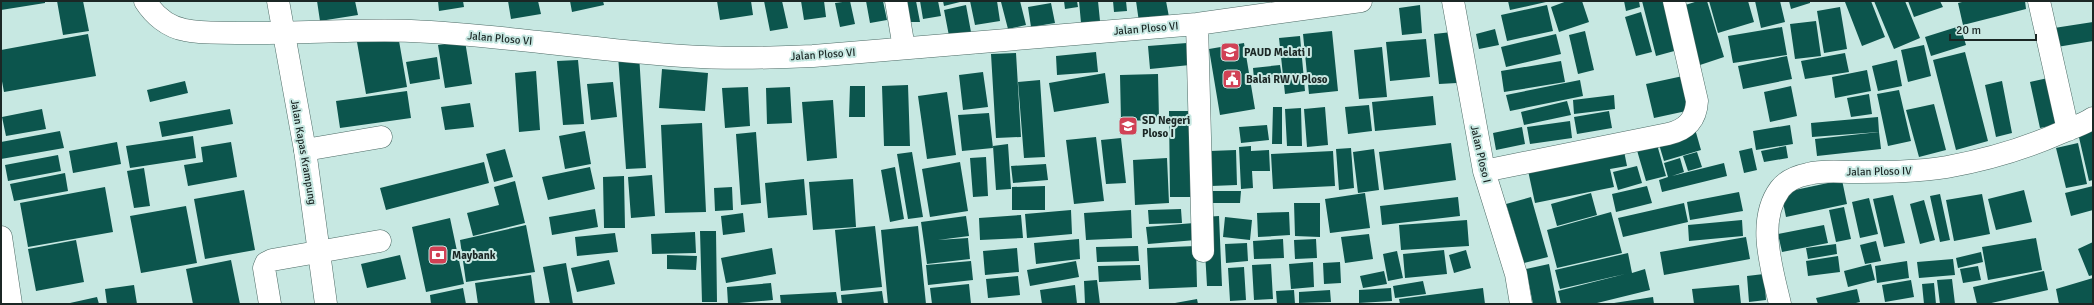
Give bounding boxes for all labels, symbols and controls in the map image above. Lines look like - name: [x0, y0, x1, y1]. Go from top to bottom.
- scale bar: [1950, 16, 2036, 42]
- street label: Jalan Ploso VI: [1113, 19, 1179, 38]
- text: 20 m: [1956, 23, 1981, 38]
- street label: Jalan Ploso VI: [467, 29, 533, 48]
- school or university icon: PAUD Melati I: [1219, 41, 1241, 63]
- street label: Jalan Ploso VI: [790, 46, 856, 63]
- place label: PAUD Melati I: [1244, 46, 1311, 59]
- public building icon: Balai RW V Ploso: [1221, 68, 1243, 90]
- place label: Balai RW V Ploso: [1246, 73, 1328, 86]
- street label: Jalan Kapas Krampung: [288, 98, 319, 206]
- place label: SD Negeri Ploso I: [1142, 114, 1190, 140]
- school or university icon: SD Negeri Ploso I: [1117, 115, 1139, 137]
- street label: Jalan Ploso I: [1468, 124, 1493, 184]
- street label: Jalan Ploso IV: [1846, 164, 1912, 179]
- bank icon: Maybank: [427, 244, 449, 266]
- place label: Maybank: [452, 249, 496, 262]

